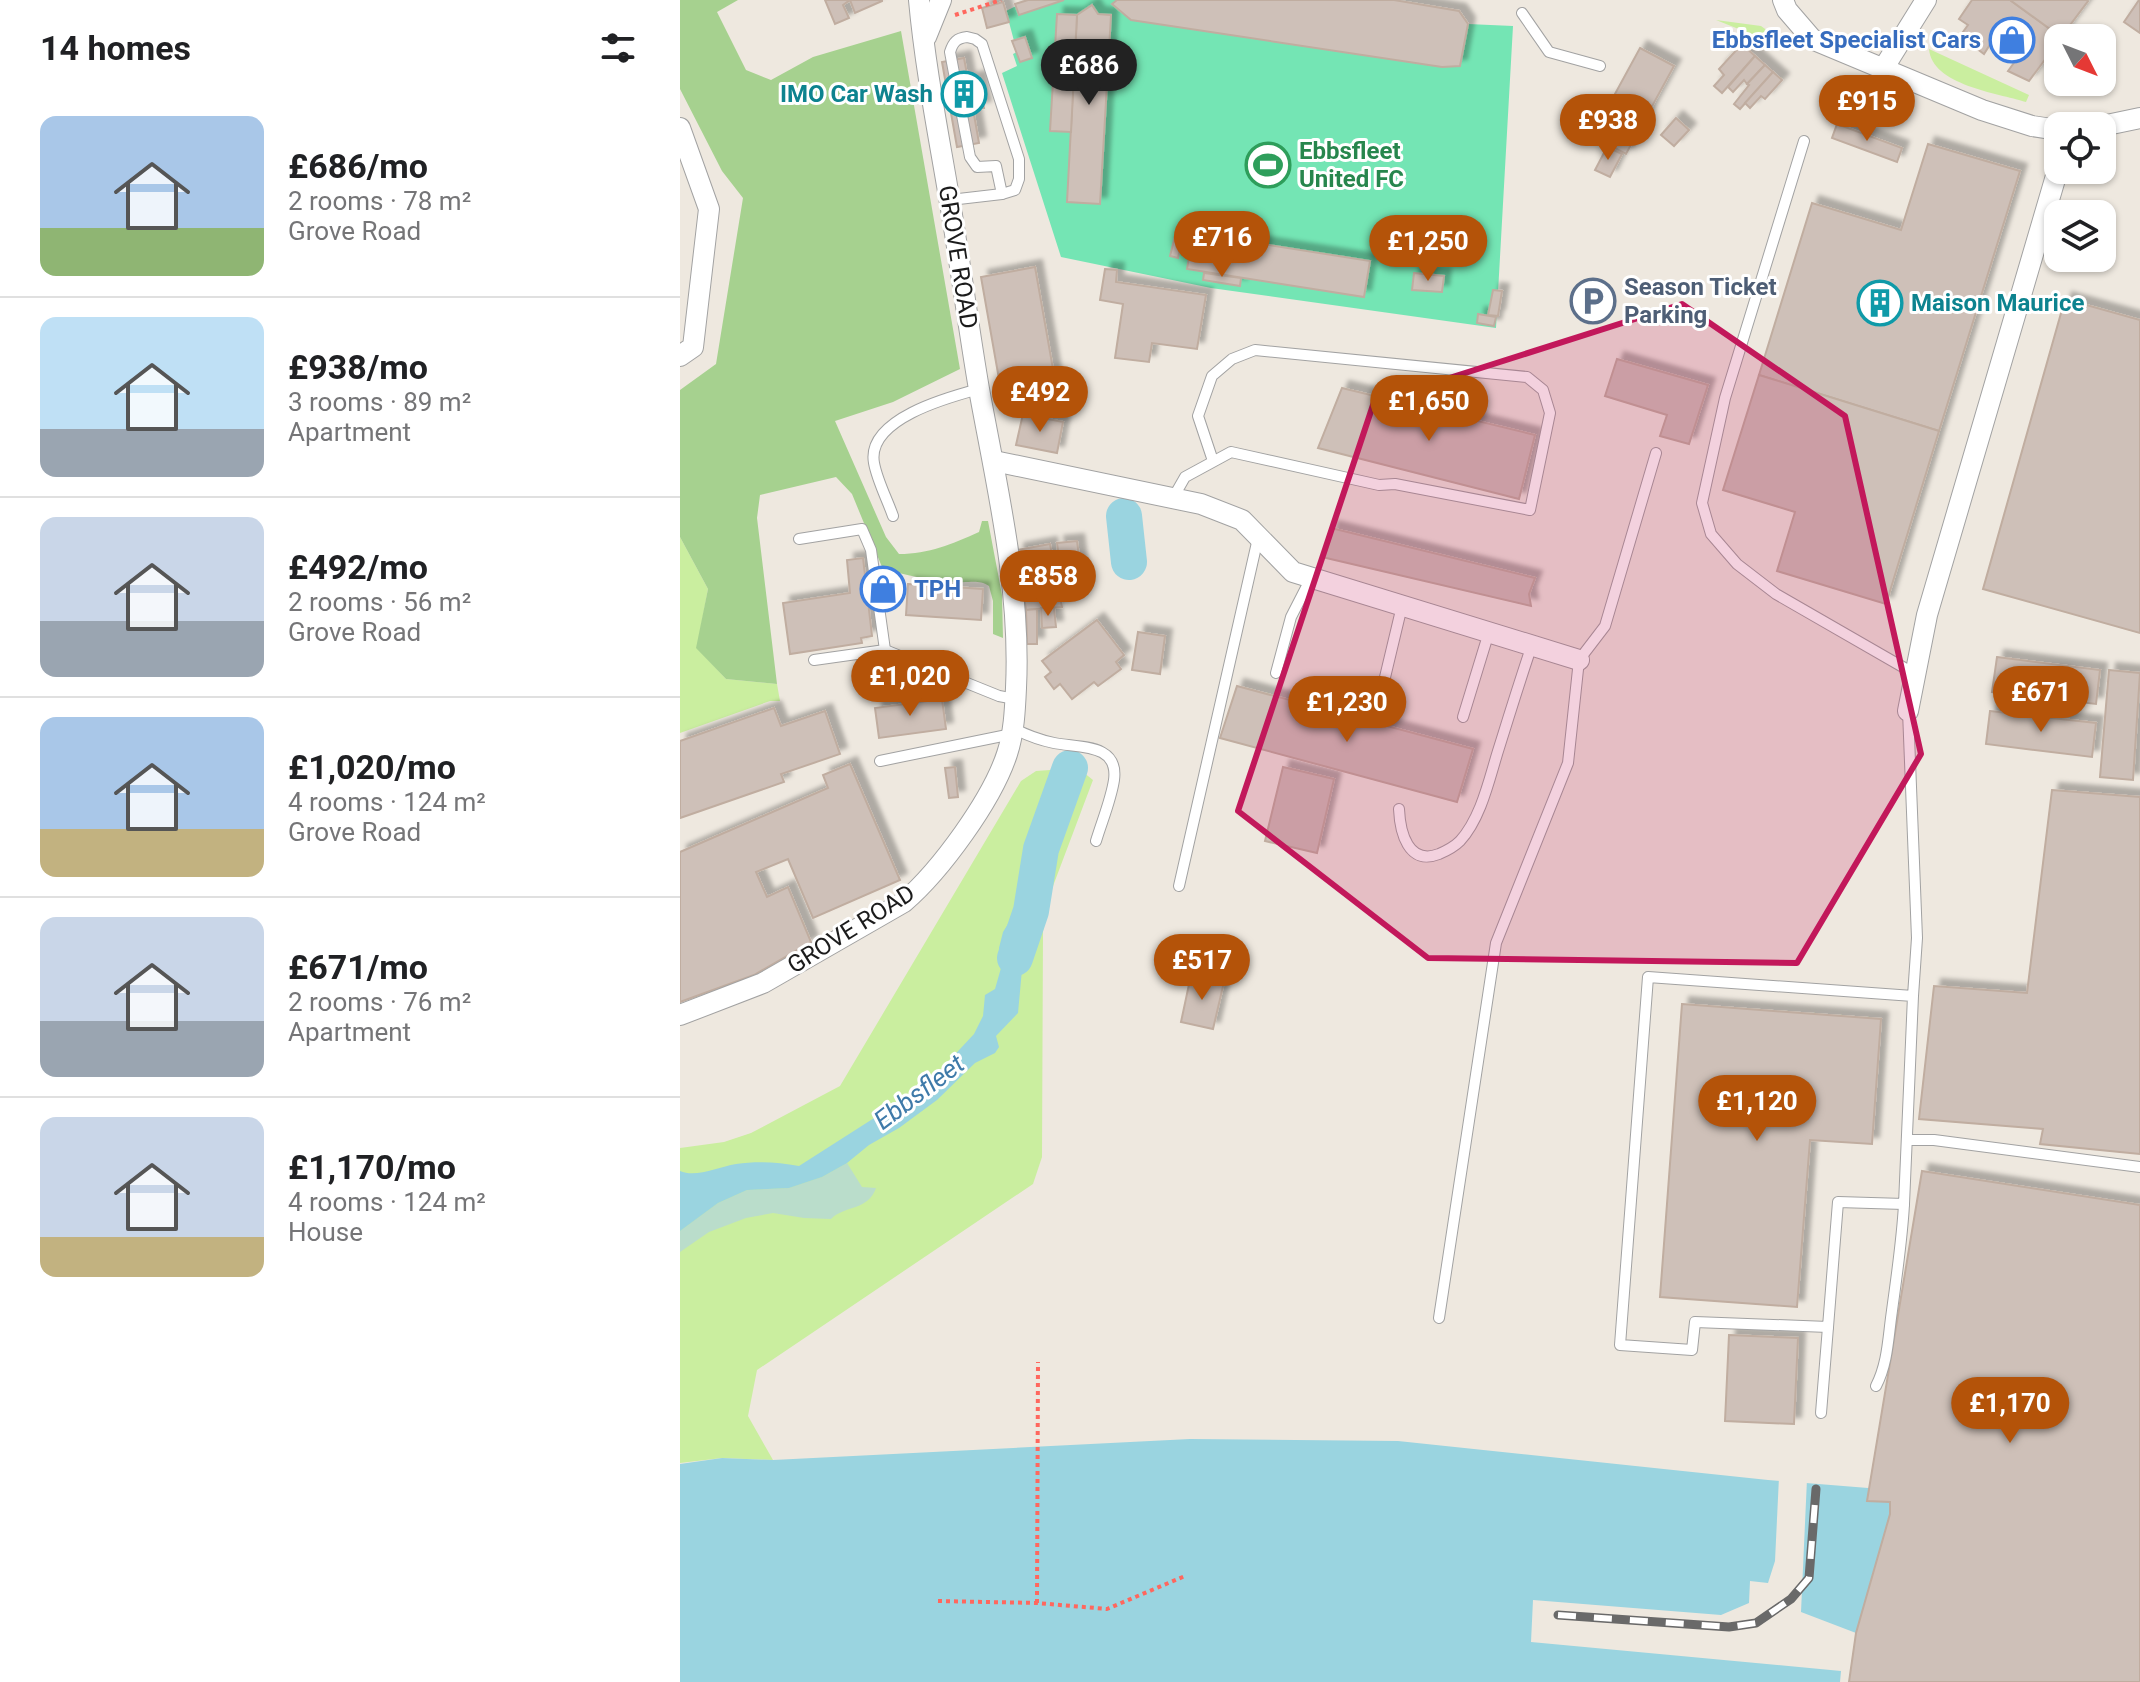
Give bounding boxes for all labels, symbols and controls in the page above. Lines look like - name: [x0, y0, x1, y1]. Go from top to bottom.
- shop icon: Ebbsfleet Specialist Cars: [1988, 16, 2036, 64]
- north arrow: [2044, 24, 2116, 96]
- map controls: [2044, 24, 2116, 272]
- icon: filters: [596, 26, 640, 70]
- place label: Ebbsfleet Specialist Cars: [1712, 26, 1981, 54]
- text: 14 homes: [40, 28, 191, 68]
- pin: £686: [1042, 39, 1136, 107]
- text: £686: [1059, 50, 1119, 80]
- building icon: IMO Car Wash: [940, 70, 988, 118]
- pin: £915: [1820, 75, 1914, 143]
- place label: IMO Car Wash: [780, 80, 933, 108]
- text: £915: [1837, 86, 1897, 116]
- pin: £938: [1561, 94, 1655, 162]
- text: £938: [1578, 105, 1638, 135]
- button: locate: [2044, 112, 2116, 184]
- place label: Ebbsfleet United FC: [1299, 137, 1404, 193]
- sports icon: Ebbsfleet United FC: [1244, 141, 1292, 189]
- text: £686/mo: [288, 146, 428, 186]
- icon: home: [104, 148, 200, 244]
- street label: GROVE ROAD: [933, 183, 983, 331]
- text: 2 rooms · 78 m²: [288, 186, 471, 216]
- button: layers: [2044, 200, 2116, 272]
- pin: £716: [1175, 211, 1269, 279]
- pin: £1,250: [1363, 215, 1493, 283]
- text: Grove Road: [288, 216, 421, 246]
- text: £716: [1192, 222, 1252, 252]
- text: £1,250: [1387, 226, 1469, 256]
- place label: Season Ticket Parking: [1624, 273, 1777, 329]
- parking icon: Season Ticket Parking: [1569, 277, 1617, 325]
- building icon: Maison Maurice: [1856, 279, 1904, 327]
- place label: Maison Maurice: [1911, 289, 2084, 317]
- text: £938/mo: [288, 347, 428, 387]
- icon: home: [104, 349, 200, 445]
- pin: £492: [993, 366, 1087, 434]
- pin: £1,650: [1364, 375, 1494, 443]
- text: £492: [1010, 377, 1070, 407]
- text: £1,650: [1388, 386, 1470, 416]
- text: 3 rooms · 89 m²: [288, 387, 471, 417]
- text: Apartment: [288, 417, 411, 447]
- text: £492/mo: [288, 547, 428, 587]
- icon: home: [104, 549, 200, 645]
- pin: £858: [1001, 550, 1095, 618]
- text: £858: [1018, 561, 1078, 591]
- shop icon: TPH: [859, 565, 907, 613]
- place label: TPH: [914, 575, 961, 603]
- text: 2 rooms · 56 m²: [288, 587, 471, 617]
- text: Grove Road: [288, 617, 421, 647]
- pin: £1,020: [845, 650, 975, 718]
- text: £1,020: [869, 661, 951, 691]
- pin: £671: [1994, 666, 2088, 734]
- pin: £1,230: [1282, 676, 1412, 744]
- text: £671: [2011, 677, 2071, 707]
- text: £1,230: [1306, 687, 1388, 717]
- text: £1,020/mo: [288, 747, 456, 787]
- icon: home: [104, 749, 200, 845]
- text: 4 rooms · 124 m²: [288, 787, 486, 817]
- text: Grove Road: [288, 817, 421, 847]
- street label: GROVE ROAD: [782, 879, 920, 979]
- pin: £517: [1155, 934, 1249, 1002]
- text: £517: [1172, 945, 1232, 975]
- text: £671/mo: [288, 947, 428, 987]
- icon: home: [104, 949, 200, 1045]
- text: 2 rooms · 76 m²: [288, 987, 471, 1017]
- text: Apartment: [288, 1017, 411, 1047]
- water label: Ebbsfleet: [868, 1048, 971, 1136]
- pin: £1,120: [1692, 1075, 1822, 1143]
- text: £1,120: [1716, 1086, 1798, 1116]
- text: £1,170/mo: [288, 1147, 456, 1187]
- icon: home: [104, 1149, 200, 1245]
- text: 4 rooms · 124 m²: [288, 1187, 486, 1217]
- text: House: [288, 1217, 363, 1247]
- pin: £1,170: [1945, 1377, 2075, 1445]
- text: £1,170: [1969, 1388, 2051, 1418]

